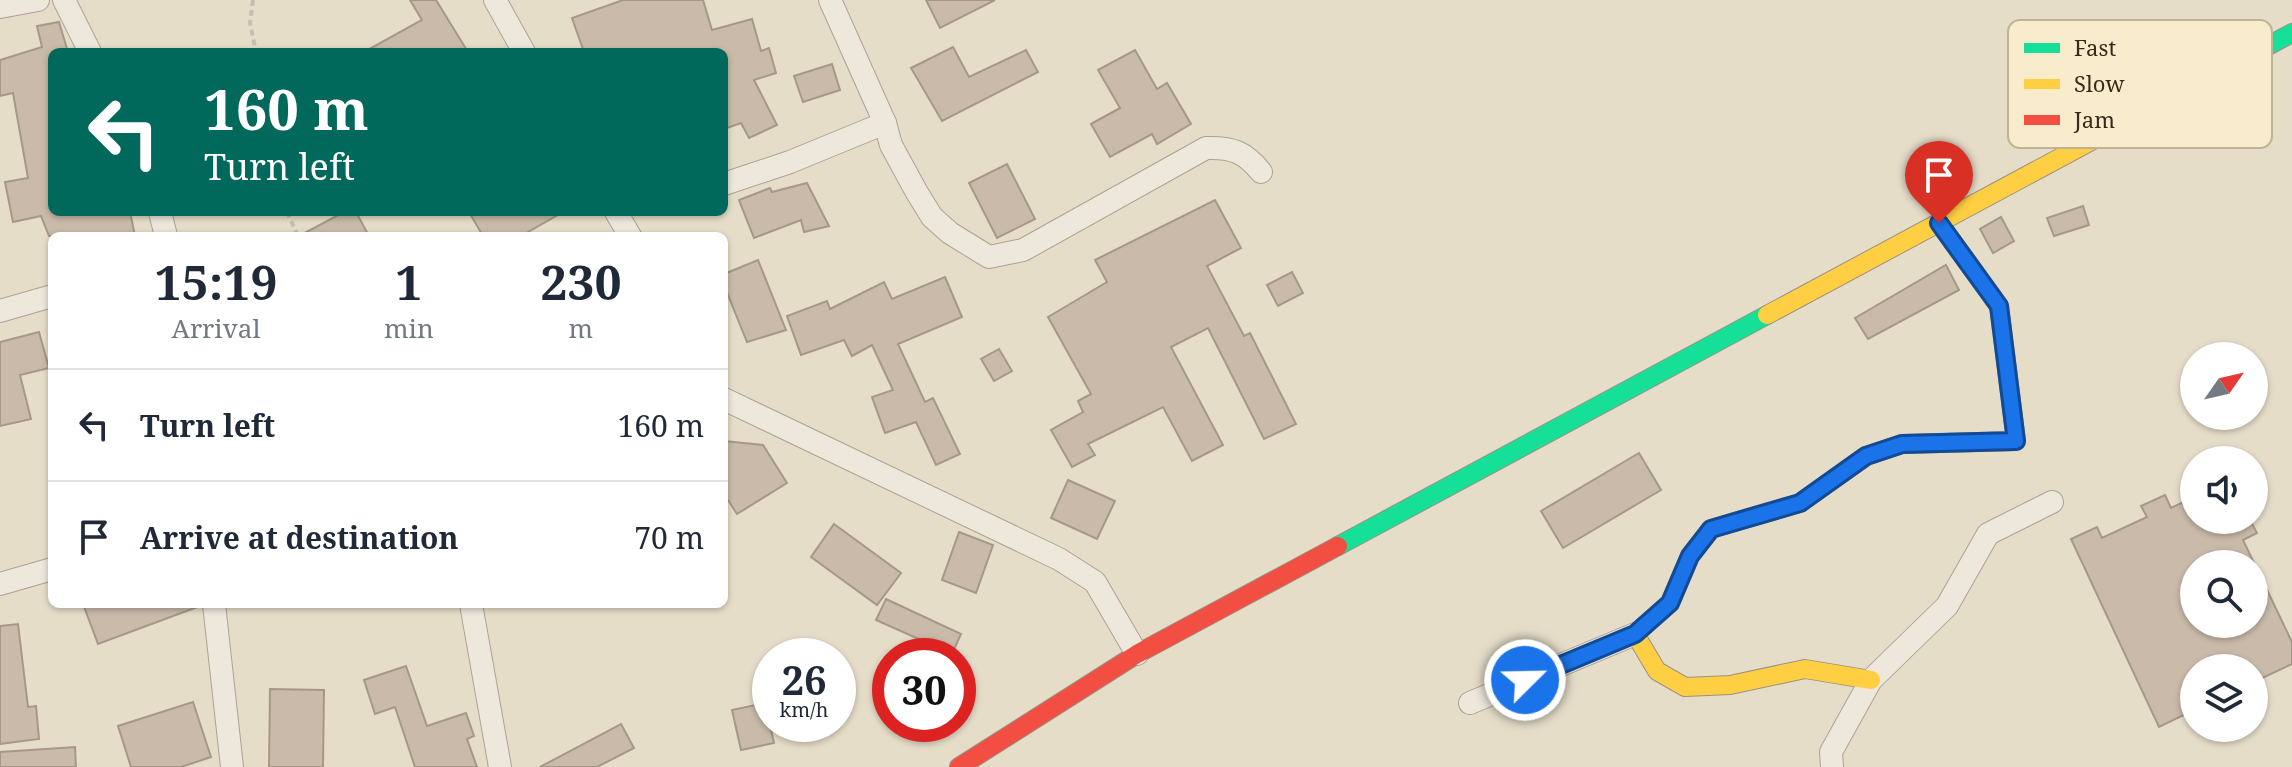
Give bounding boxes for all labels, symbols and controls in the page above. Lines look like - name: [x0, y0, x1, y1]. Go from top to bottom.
- legend: [2008, 20, 2272, 148]
- text: Fast: [2074, 32, 2116, 62]
- text: Slow: [2074, 68, 2124, 98]
- text: 160 m: [204, 70, 369, 146]
- icon: left: [72, 80, 176, 184]
- text: Jam: [2073, 104, 2115, 134]
- pin: [1905, 141, 1973, 223]
- text: Turn left: [204, 142, 355, 191]
- icon: arrive: [1917, 153, 1961, 197]
- text: 15:19: [154, 249, 278, 314]
- text: 1: [395, 249, 422, 314]
- text: 230: [540, 249, 622, 314]
- text: Arrival: [172, 310, 260, 346]
- text: min: [384, 310, 434, 346]
- text: m: [569, 310, 593, 346]
- north arrow: [2180, 342, 2268, 430]
- map controls: [2180, 342, 2268, 742]
- icon: left: [72, 403, 116, 447]
- text: Turn left: [140, 405, 275, 446]
- text: 160 m: [618, 405, 704, 446]
- button: sound: [2180, 446, 2268, 534]
- icon: arrive: [72, 515, 116, 559]
- text: Arrive at destination: [140, 517, 459, 558]
- text: 70 m: [634, 517, 704, 558]
- button: search: [2180, 550, 2268, 638]
- speed limit sign: 30: [872, 638, 976, 742]
- position arrow: [1483, 638, 1567, 722]
- text: 26: [781, 652, 827, 707]
- button: layers: [2180, 654, 2268, 742]
- text: km/h: [779, 696, 829, 723]

